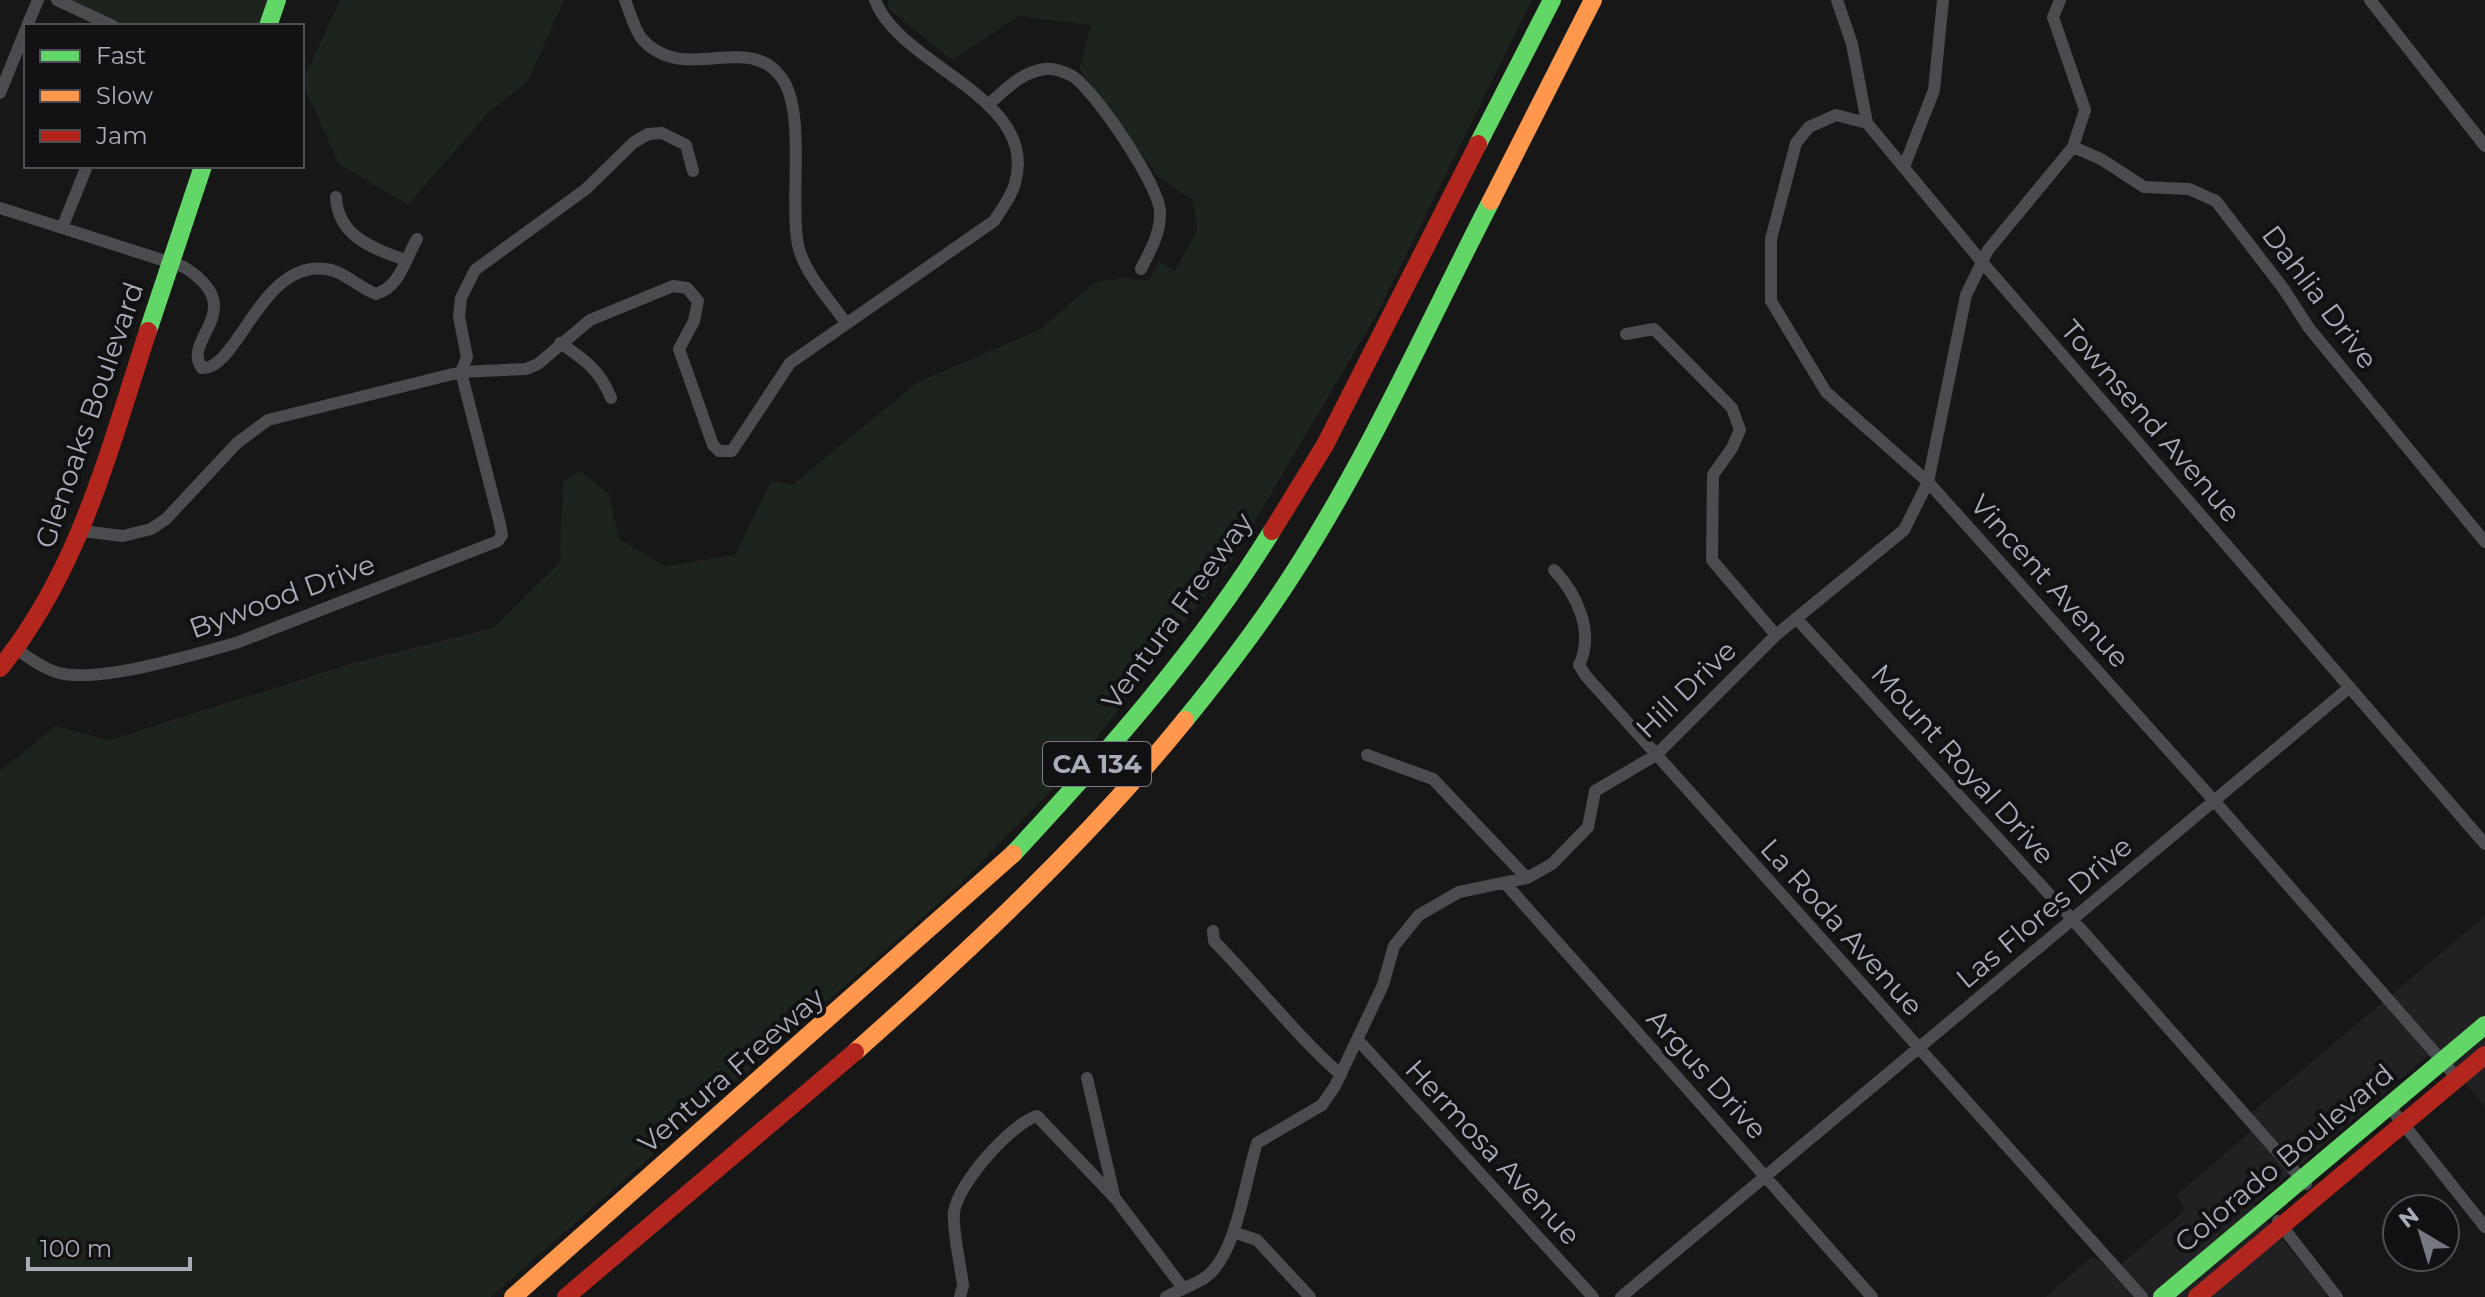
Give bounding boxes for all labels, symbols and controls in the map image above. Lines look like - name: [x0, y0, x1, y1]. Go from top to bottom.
- legend: [24, 24, 304, 168]
- text: Fast: [96, 41, 147, 70]
- text: Slow: [96, 81, 153, 110]
- text: Jam: [95, 121, 148, 150]
- street label: Dahlia Drive: [2255, 219, 2385, 375]
- street label: Glenoaks Boulevard: [28, 278, 150, 552]
- street label: Townsend Avenue: [2054, 313, 2248, 529]
- street label: Vincent Avenue: [1963, 487, 2137, 675]
- street label: Ventura Freeway: [1094, 505, 1260, 716]
- street label: Bywood Drive: [185, 547, 379, 645]
- street label: Hill Drive: [1629, 633, 1743, 745]
- street label: Mount Royal Drive: [1864, 657, 2062, 871]
- road number: CA 134: [1043, 742, 1151, 786]
- street label: Las Flores Drive: [1949, 829, 2139, 995]
- street label: La Roda Avenue: [1754, 831, 1930, 1023]
- street label: Ventura Freeway: [631, 980, 831, 1160]
- street label: Argus Drive: [1640, 1002, 1774, 1146]
- street label: Hermosa Avenue: [1398, 1052, 1588, 1252]
- street label: Colorado Boulevard: [2168, 1057, 2400, 1259]
- north arrow: [2381, 1193, 2461, 1273]
- text: N: [2394, 1202, 2424, 1234]
- scale bar: [28, 1221, 190, 1271]
- text: 100 m: [40, 1234, 112, 1263]

